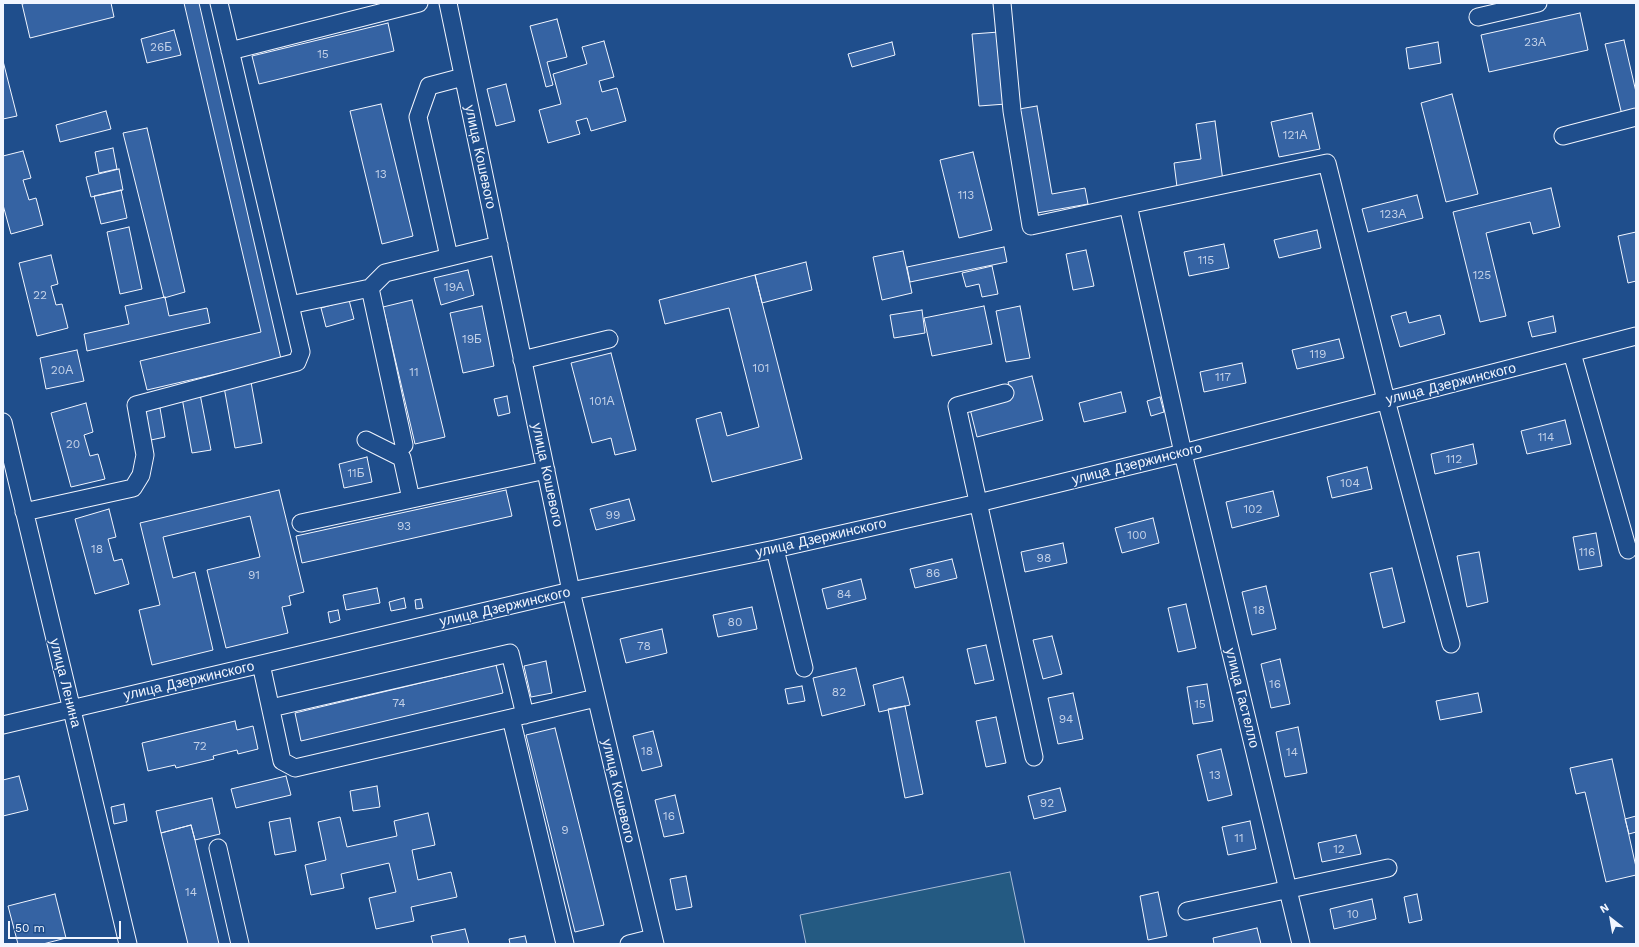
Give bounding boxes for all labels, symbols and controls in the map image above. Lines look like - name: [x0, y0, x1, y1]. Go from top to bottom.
- house number: 23А: [1524, 35, 1546, 49]
- house number: 26Б: [150, 40, 172, 54]
- house number: 15: [317, 47, 329, 61]
- street label: улица Кошевого: [461, 103, 499, 211]
- house number: 121А: [1283, 128, 1307, 142]
- house number: 13: [375, 167, 387, 181]
- house number: 113: [958, 188, 974, 202]
- house number: 123А: [1380, 207, 1406, 221]
- house number: 115: [1198, 253, 1214, 267]
- house number: 125: [1473, 268, 1491, 282]
- house number: 19А: [444, 280, 464, 294]
- house number: 22: [33, 288, 47, 302]
- house number: 19Б: [462, 332, 482, 346]
- house number: 119: [1310, 347, 1326, 361]
- street label: улица Дзержинского: [1384, 360, 1518, 408]
- house number: 101: [753, 361, 769, 375]
- house number: 20А: [51, 363, 73, 377]
- house number: 11: [409, 365, 419, 379]
- house number: 117: [1215, 370, 1231, 384]
- house number: 101А: [590, 394, 614, 408]
- street label: улица Кошевого: [528, 421, 566, 529]
- house number: 114: [1538, 430, 1554, 444]
- house number: 20: [66, 437, 80, 451]
- street label: улица Дзержинского: [1070, 440, 1204, 488]
- house number: 112: [1446, 452, 1462, 466]
- house number: 11Б: [347, 466, 365, 480]
- house number: 104: [1340, 476, 1360, 490]
- house number: 102: [1243, 502, 1263, 516]
- house number: 99: [606, 508, 620, 522]
- street label: улица Дзержинского: [754, 515, 888, 561]
- house number: 93: [397, 519, 411, 533]
- house number: 100: [1127, 528, 1147, 542]
- house number: 18: [91, 542, 103, 556]
- house number: 116: [1579, 545, 1595, 559]
- house number: 98: [1037, 551, 1051, 565]
- house number: 86: [926, 566, 940, 580]
- house number: 91: [248, 568, 260, 582]
- street label: улица Дзержинского: [438, 584, 572, 630]
- house number: 84: [837, 587, 851, 601]
- house number: 18: [1253, 603, 1265, 617]
- house number: 80: [728, 615, 742, 629]
- street label: улица Ленина: [46, 637, 84, 729]
- house number: 78: [637, 639, 651, 653]
- street label: улица Гастелло: [1221, 646, 1263, 750]
- street label: улица Дзержинского: [122, 658, 256, 704]
- house number: 16: [1269, 677, 1281, 691]
- house number: 82: [832, 685, 846, 699]
- house number: 74: [392, 696, 406, 710]
- house number: 15: [1194, 697, 1206, 711]
- house number: 94: [1059, 712, 1073, 726]
- street label: улица Кошевого: [598, 738, 638, 844]
- house number: 72: [193, 739, 207, 753]
- house number: 18: [641, 744, 653, 758]
- house number: 14: [1286, 745, 1298, 759]
- house number: 13: [1209, 768, 1221, 782]
- house number: 92: [1040, 796, 1054, 810]
- house number: 16: [663, 809, 675, 823]
- house number: 9: [561, 823, 569, 837]
- house number: 11: [1234, 831, 1244, 845]
- house number: 12: [1333, 842, 1345, 856]
- house number: 14: [185, 885, 197, 899]
- north arrow: [1591, 899, 1631, 939]
- text: N: [1598, 901, 1611, 916]
- house number: 10: [1347, 907, 1359, 921]
- scale bar: [10, 913, 123, 939]
- text: 50 m: [15, 921, 45, 935]

